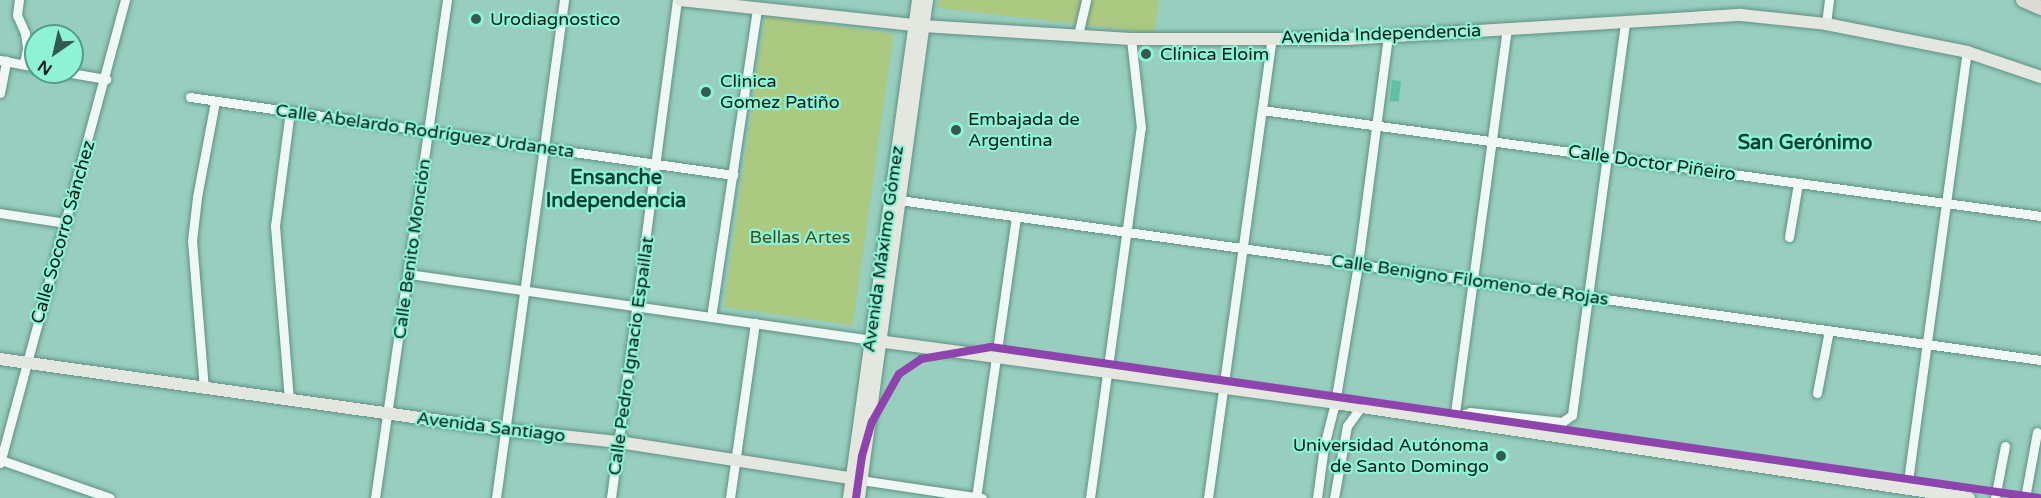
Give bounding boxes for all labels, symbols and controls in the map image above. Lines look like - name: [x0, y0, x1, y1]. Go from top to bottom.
- place label: Urodiagnostico: [490, 8, 620, 30]
- marker: Urodiagnostico: [467, 10, 485, 28]
- street label: Avenida Independencia: [1280, 20, 1482, 48]
- north arrow: [24, 24, 84, 84]
- place label: Clínica Eloim: [1160, 43, 1269, 65]
- marker: Clínica Eloim: [1137, 45, 1155, 63]
- text: N: [34, 55, 56, 79]
- place label: Clinica Gomez Patiño: [720, 71, 840, 113]
- marker: Clinica Gomez Patiño: [697, 83, 715, 101]
- street label: Calle Abelardo Rodríguez Urdaneta: [274, 99, 576, 163]
- place label: Embajada de Argentina: [968, 109, 1080, 152]
- marker: Embajada de Argentina: [949, 123, 963, 137]
- district label: San Gerónimo: [1738, 131, 1872, 155]
- street label: Calle Socorro Sánchez: [26, 138, 100, 326]
- street label: Calle Doctor Piñeiro: [1567, 141, 1737, 185]
- street label: Avenida Máximo Gómez: [858, 144, 908, 354]
- street label: Calle Benito Monción: [389, 157, 435, 341]
- district label: Ensanche Independencia: [546, 167, 686, 214]
- park label: Bellas Artes: [750, 226, 850, 248]
- street label: Calle Pedro Ignacio Espaillat: [604, 235, 658, 477]
- street label: Calle Benigno Filomeno de Rojas: [1330, 250, 1610, 310]
- street label: Avenida Santiago: [415, 407, 567, 447]
- place label: Universidad Autónoma de Santo Domingo: [1293, 435, 1489, 478]
- marker: Universidad Autónoma de Santo Domingo: [1494, 449, 1508, 463]

